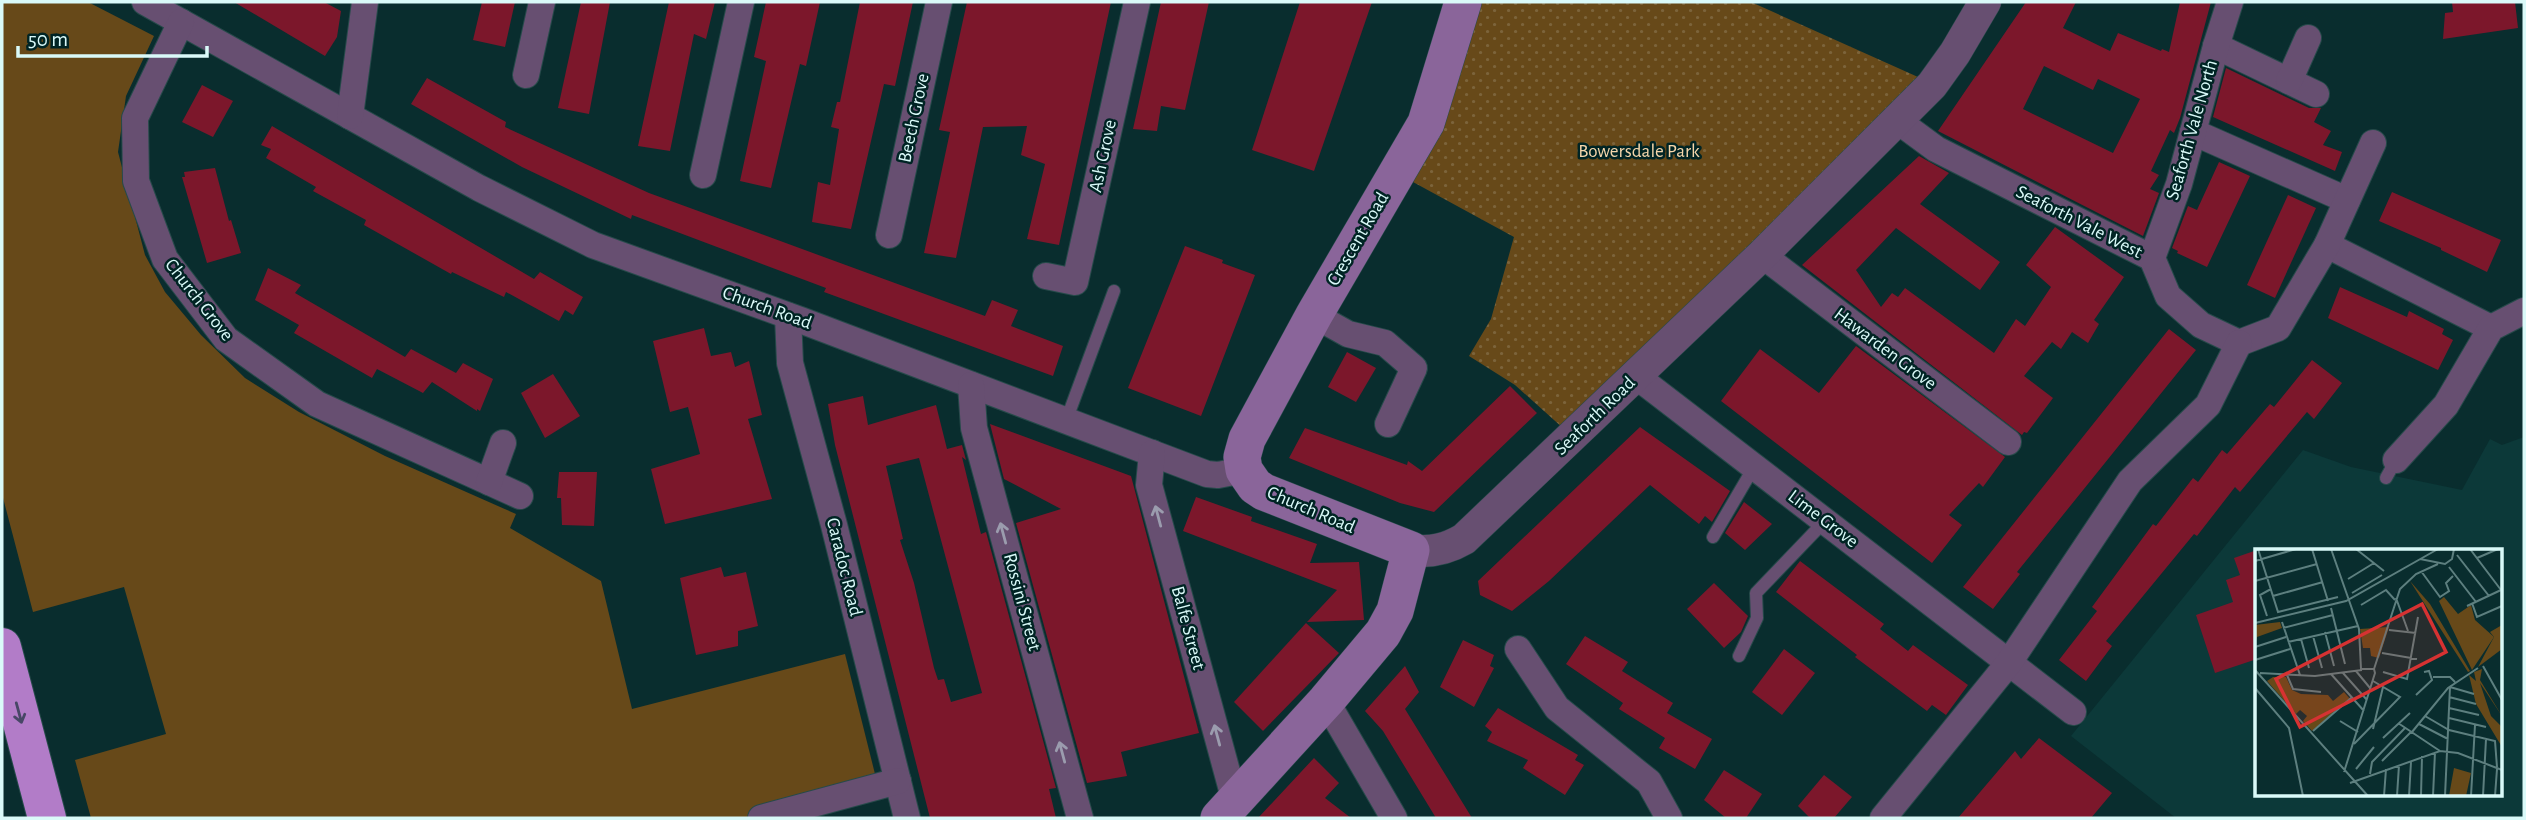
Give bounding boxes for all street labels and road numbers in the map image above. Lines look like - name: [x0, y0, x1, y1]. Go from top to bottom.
- street label: Seaforth Vale North: [2163, 58, 2221, 202]
- street label: Beech Grove: [895, 72, 933, 164]
- street label: Ash Grove: [1086, 118, 1120, 194]
- street label: Seaforth Vale West: [2013, 182, 2145, 262]
- street label: Crescent Road: [1324, 189, 1392, 289]
- street label: Church Grove: [161, 255, 237, 345]
- street label: Church Road: [720, 283, 814, 333]
- street label: Hawarden Grove: [1830, 305, 1940, 393]
- street label: Seaforth Road: [1551, 373, 1639, 459]
- street label: Church Road: [1264, 483, 1358, 537]
- street label: Lime Grove: [1784, 487, 1862, 551]
- street label: Caradoc Road: [823, 516, 865, 618]
- street label: Rossini Street: [1000, 551, 1044, 653]
- street label: Balfe Street: [1168, 584, 1208, 672]

